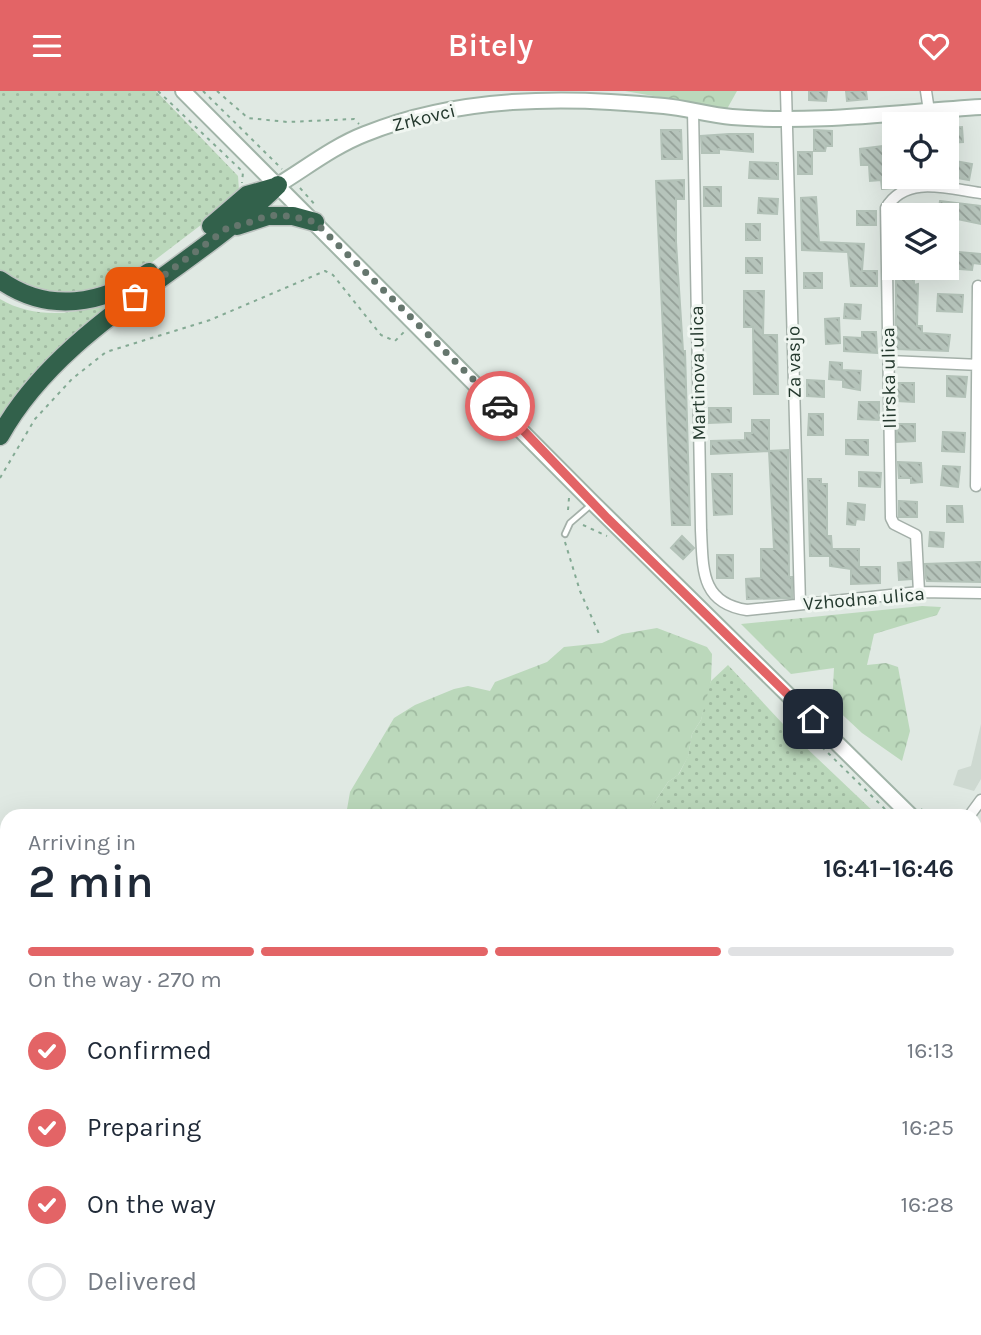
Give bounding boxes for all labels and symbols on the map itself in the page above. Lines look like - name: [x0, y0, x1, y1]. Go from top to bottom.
- street label: Zrkovci: [390, 100, 458, 136]
- pin: [105, 267, 165, 327]
- street label: Martinova ulica: [686, 305, 710, 441]
- street label: Za vasjo: [782, 326, 806, 398]
- street label: Ilirska ulica: [877, 327, 901, 429]
- courier: [465, 371, 535, 441]
- street label: Vzhodna ulica: [802, 583, 926, 615]
- pin: [783, 689, 843, 749]

